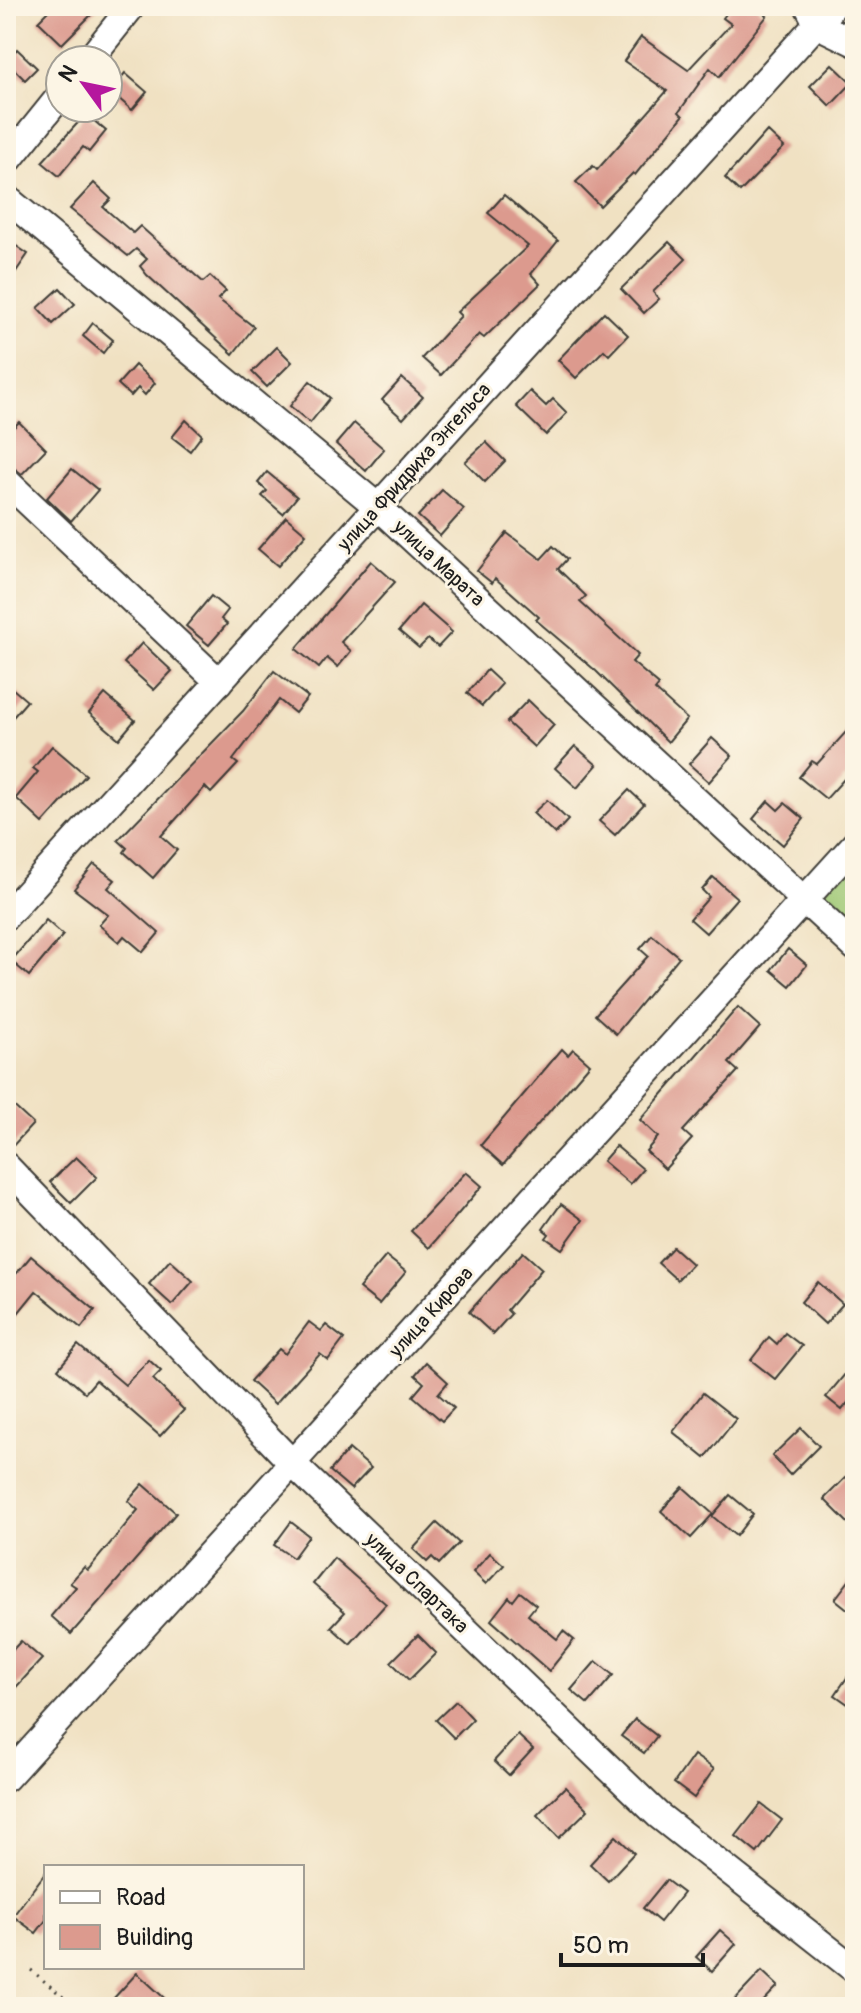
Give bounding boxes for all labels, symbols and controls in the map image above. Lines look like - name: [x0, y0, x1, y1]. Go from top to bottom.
- north arrow: [44, 44, 124, 124]
- text: N: [52, 60, 84, 88]
- street label: улица Фридриха Энгельса: [331, 378, 496, 557]
- street label: улица Марата: [387, 514, 490, 612]
- street label: улица Кирова: [383, 1261, 478, 1363]
- street label: улица Спартака: [359, 1527, 474, 1639]
- legend: [44, 1865, 304, 1969]
- text: Road: [116, 1883, 166, 1912]
- scale bar: [561, 1917, 703, 1967]
- text: Building: [116, 1923, 193, 1952]
- text: 50 m: [573, 1931, 629, 1960]

